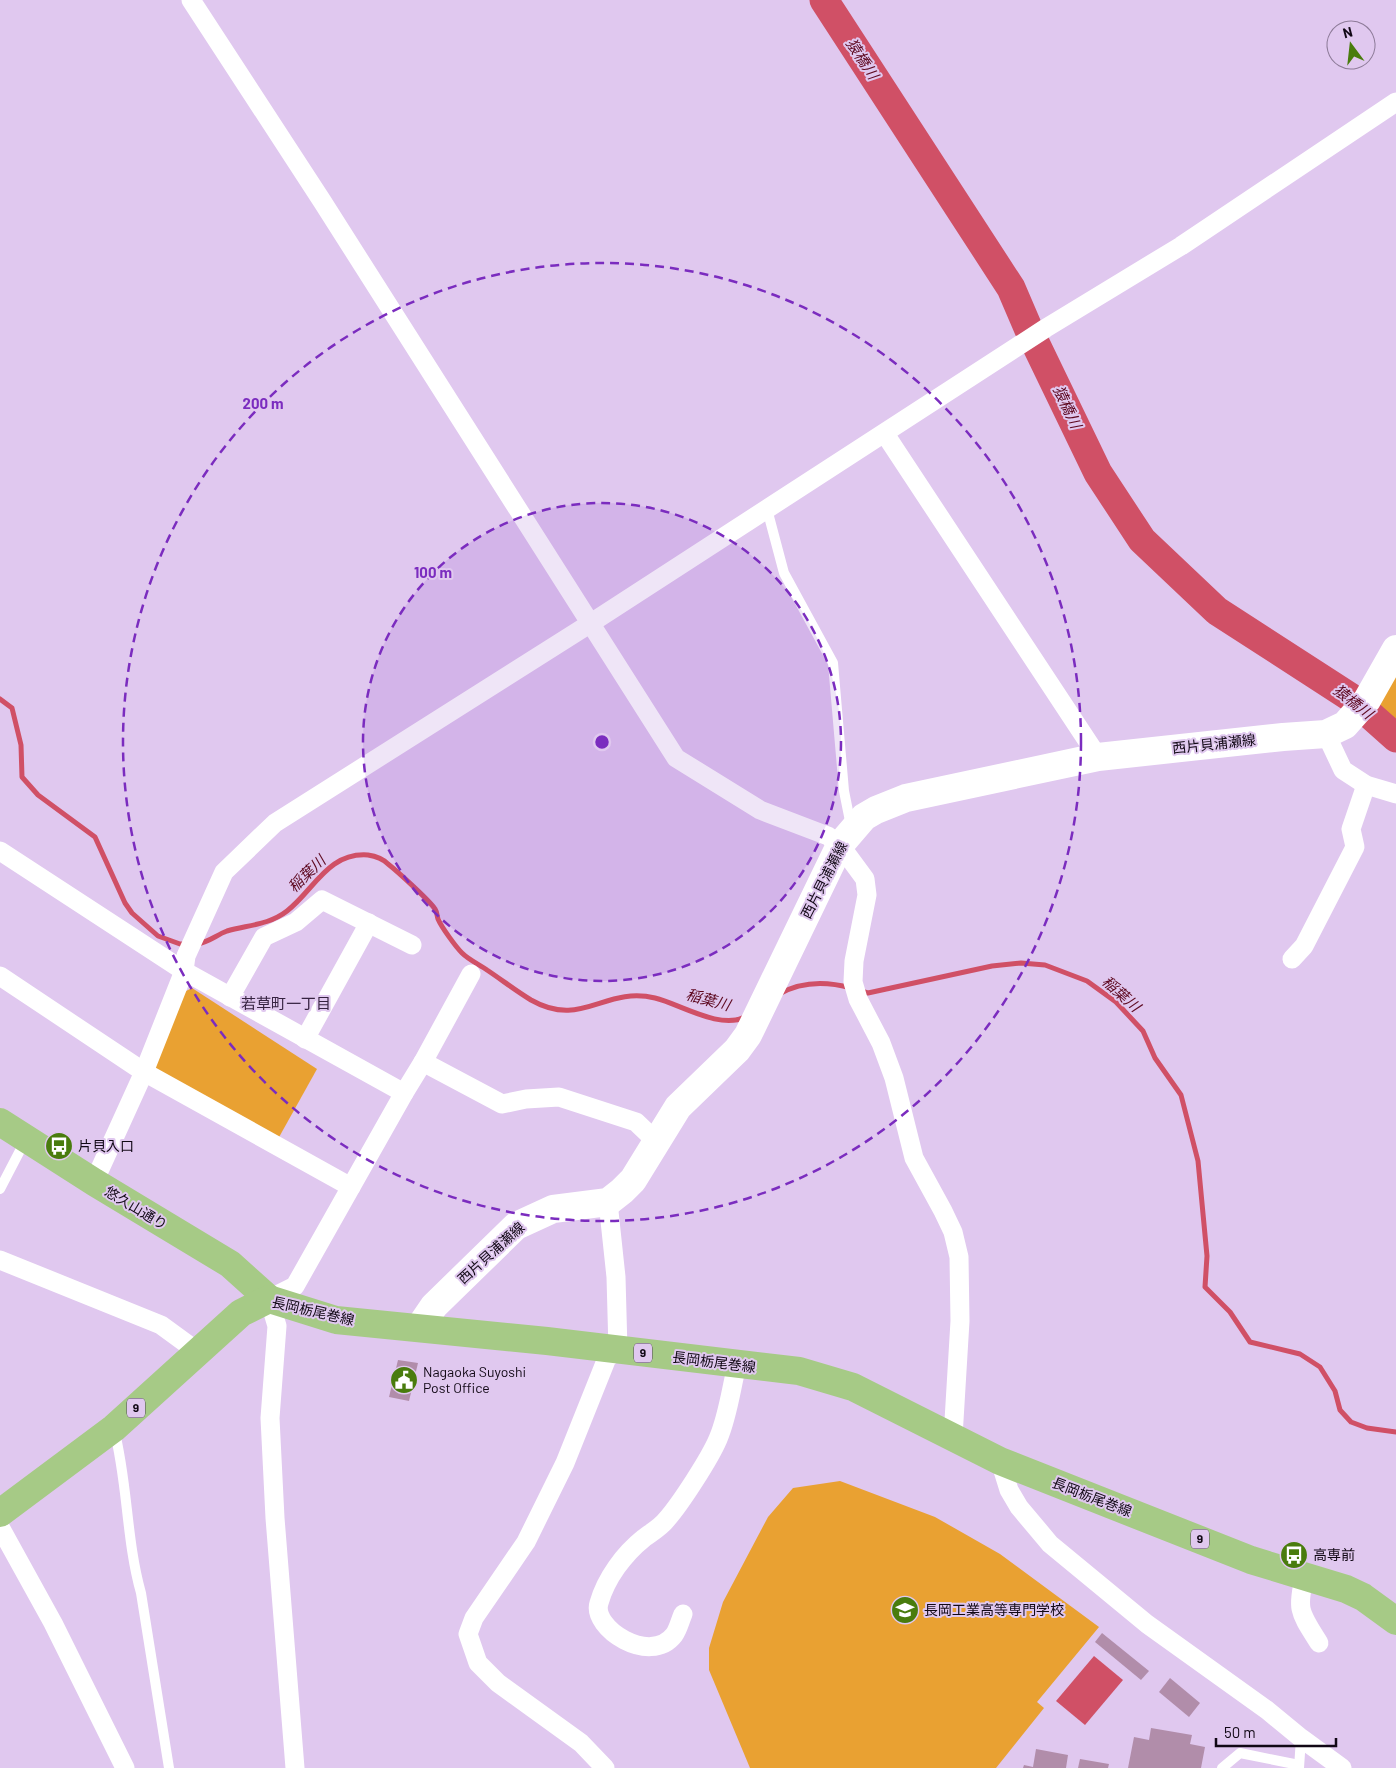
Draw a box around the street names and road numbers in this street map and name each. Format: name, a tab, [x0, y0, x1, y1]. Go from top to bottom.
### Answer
street label: 西片貝浦瀬線	[1171, 731, 1257, 756]
street label: 西片貝浦瀬線	[797, 838, 850, 921]
street label: 悠久山通り	[102, 1182, 171, 1233]
street label: 西片貝浦瀬線	[454, 1218, 528, 1287]
street label: 長岡栃尾巻線	[270, 1293, 356, 1328]
road number: 9	[634, 1344, 652, 1362]
street label: 長岡栃尾巻線	[671, 1348, 757, 1375]
road number: 9	[127, 1399, 145, 1418]
street label: 長岡栃尾巻線	[1050, 1474, 1134, 1520]
road number: 9	[1191, 1530, 1209, 1548]

